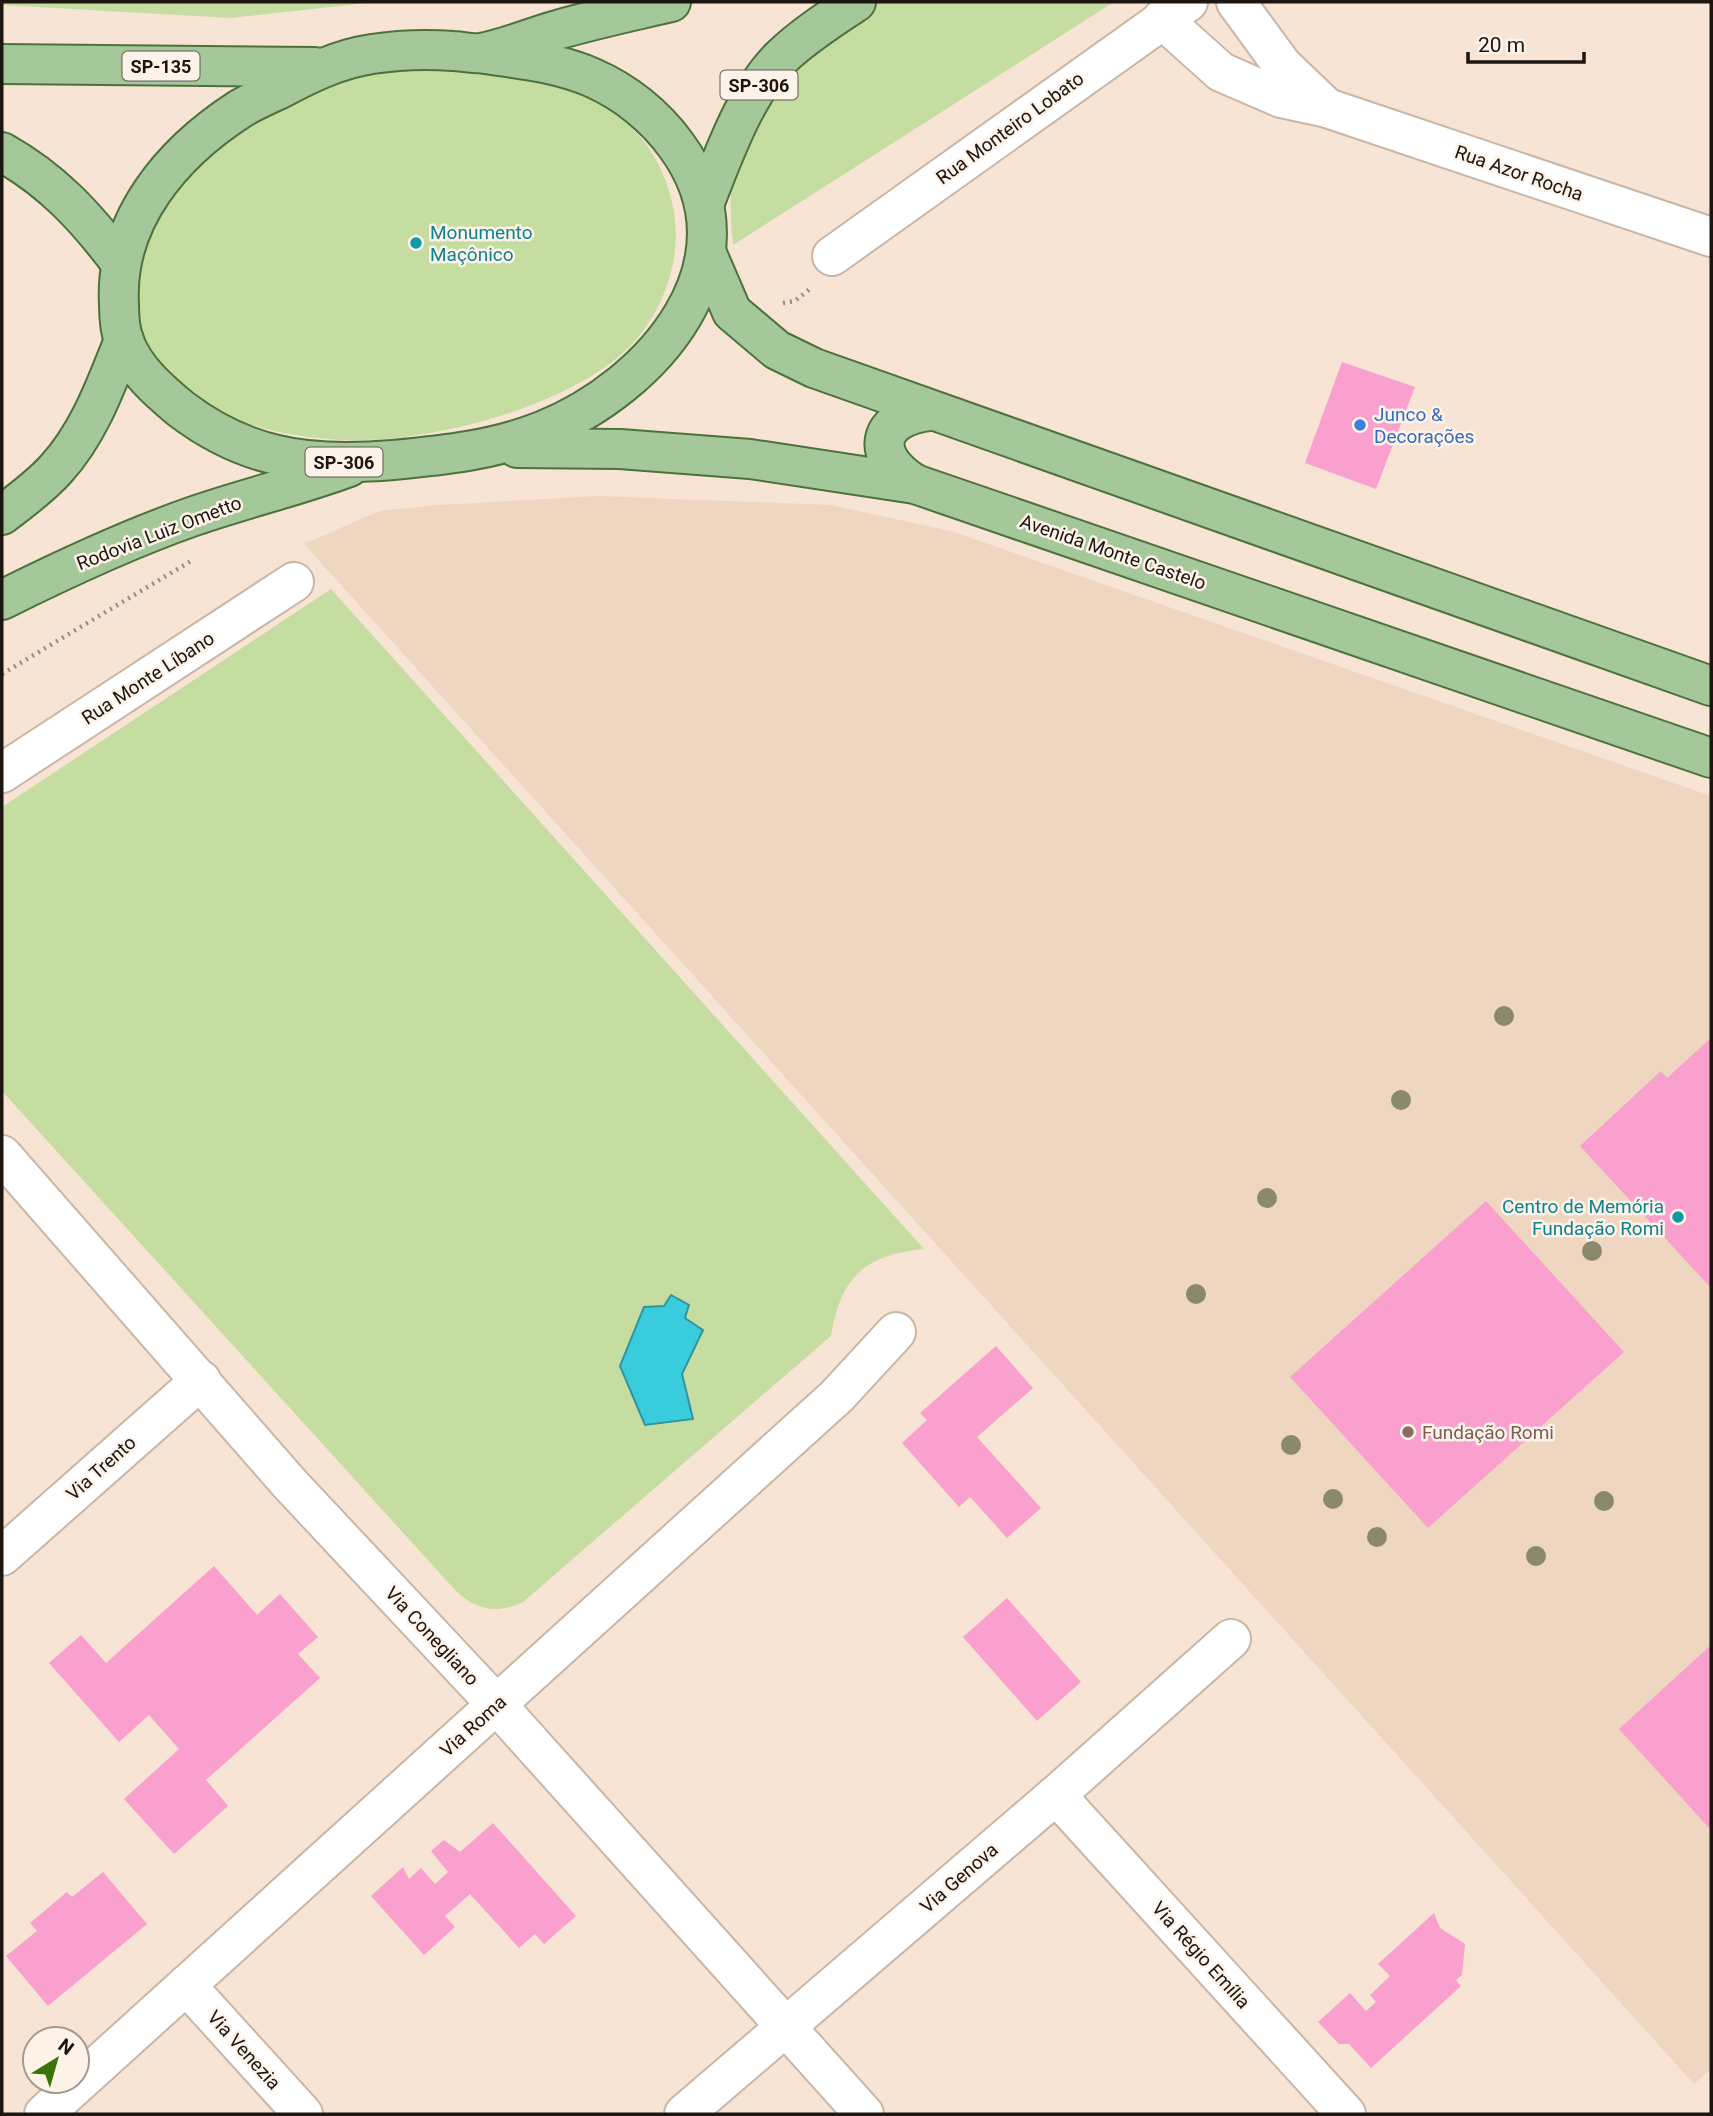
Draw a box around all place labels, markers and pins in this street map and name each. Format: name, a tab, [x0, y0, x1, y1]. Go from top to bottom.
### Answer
place label: Monumento Maçônico	[430, 221, 533, 266]
marker: Monumento Maçônico	[408, 235, 424, 251]
place label: Junco & Decorações	[1374, 403, 1474, 448]
marker: Junco & Decorações	[1352, 417, 1368, 433]
place label: Centro de Memória Fundação Romi	[1502, 1195, 1664, 1240]
marker: Centro de Memória Fundação Romi	[1670, 1209, 1686, 1225]
place label: Fundação Romi	[1422, 1421, 1554, 1444]
marker: Fundação Romi	[1400, 1424, 1416, 1440]

